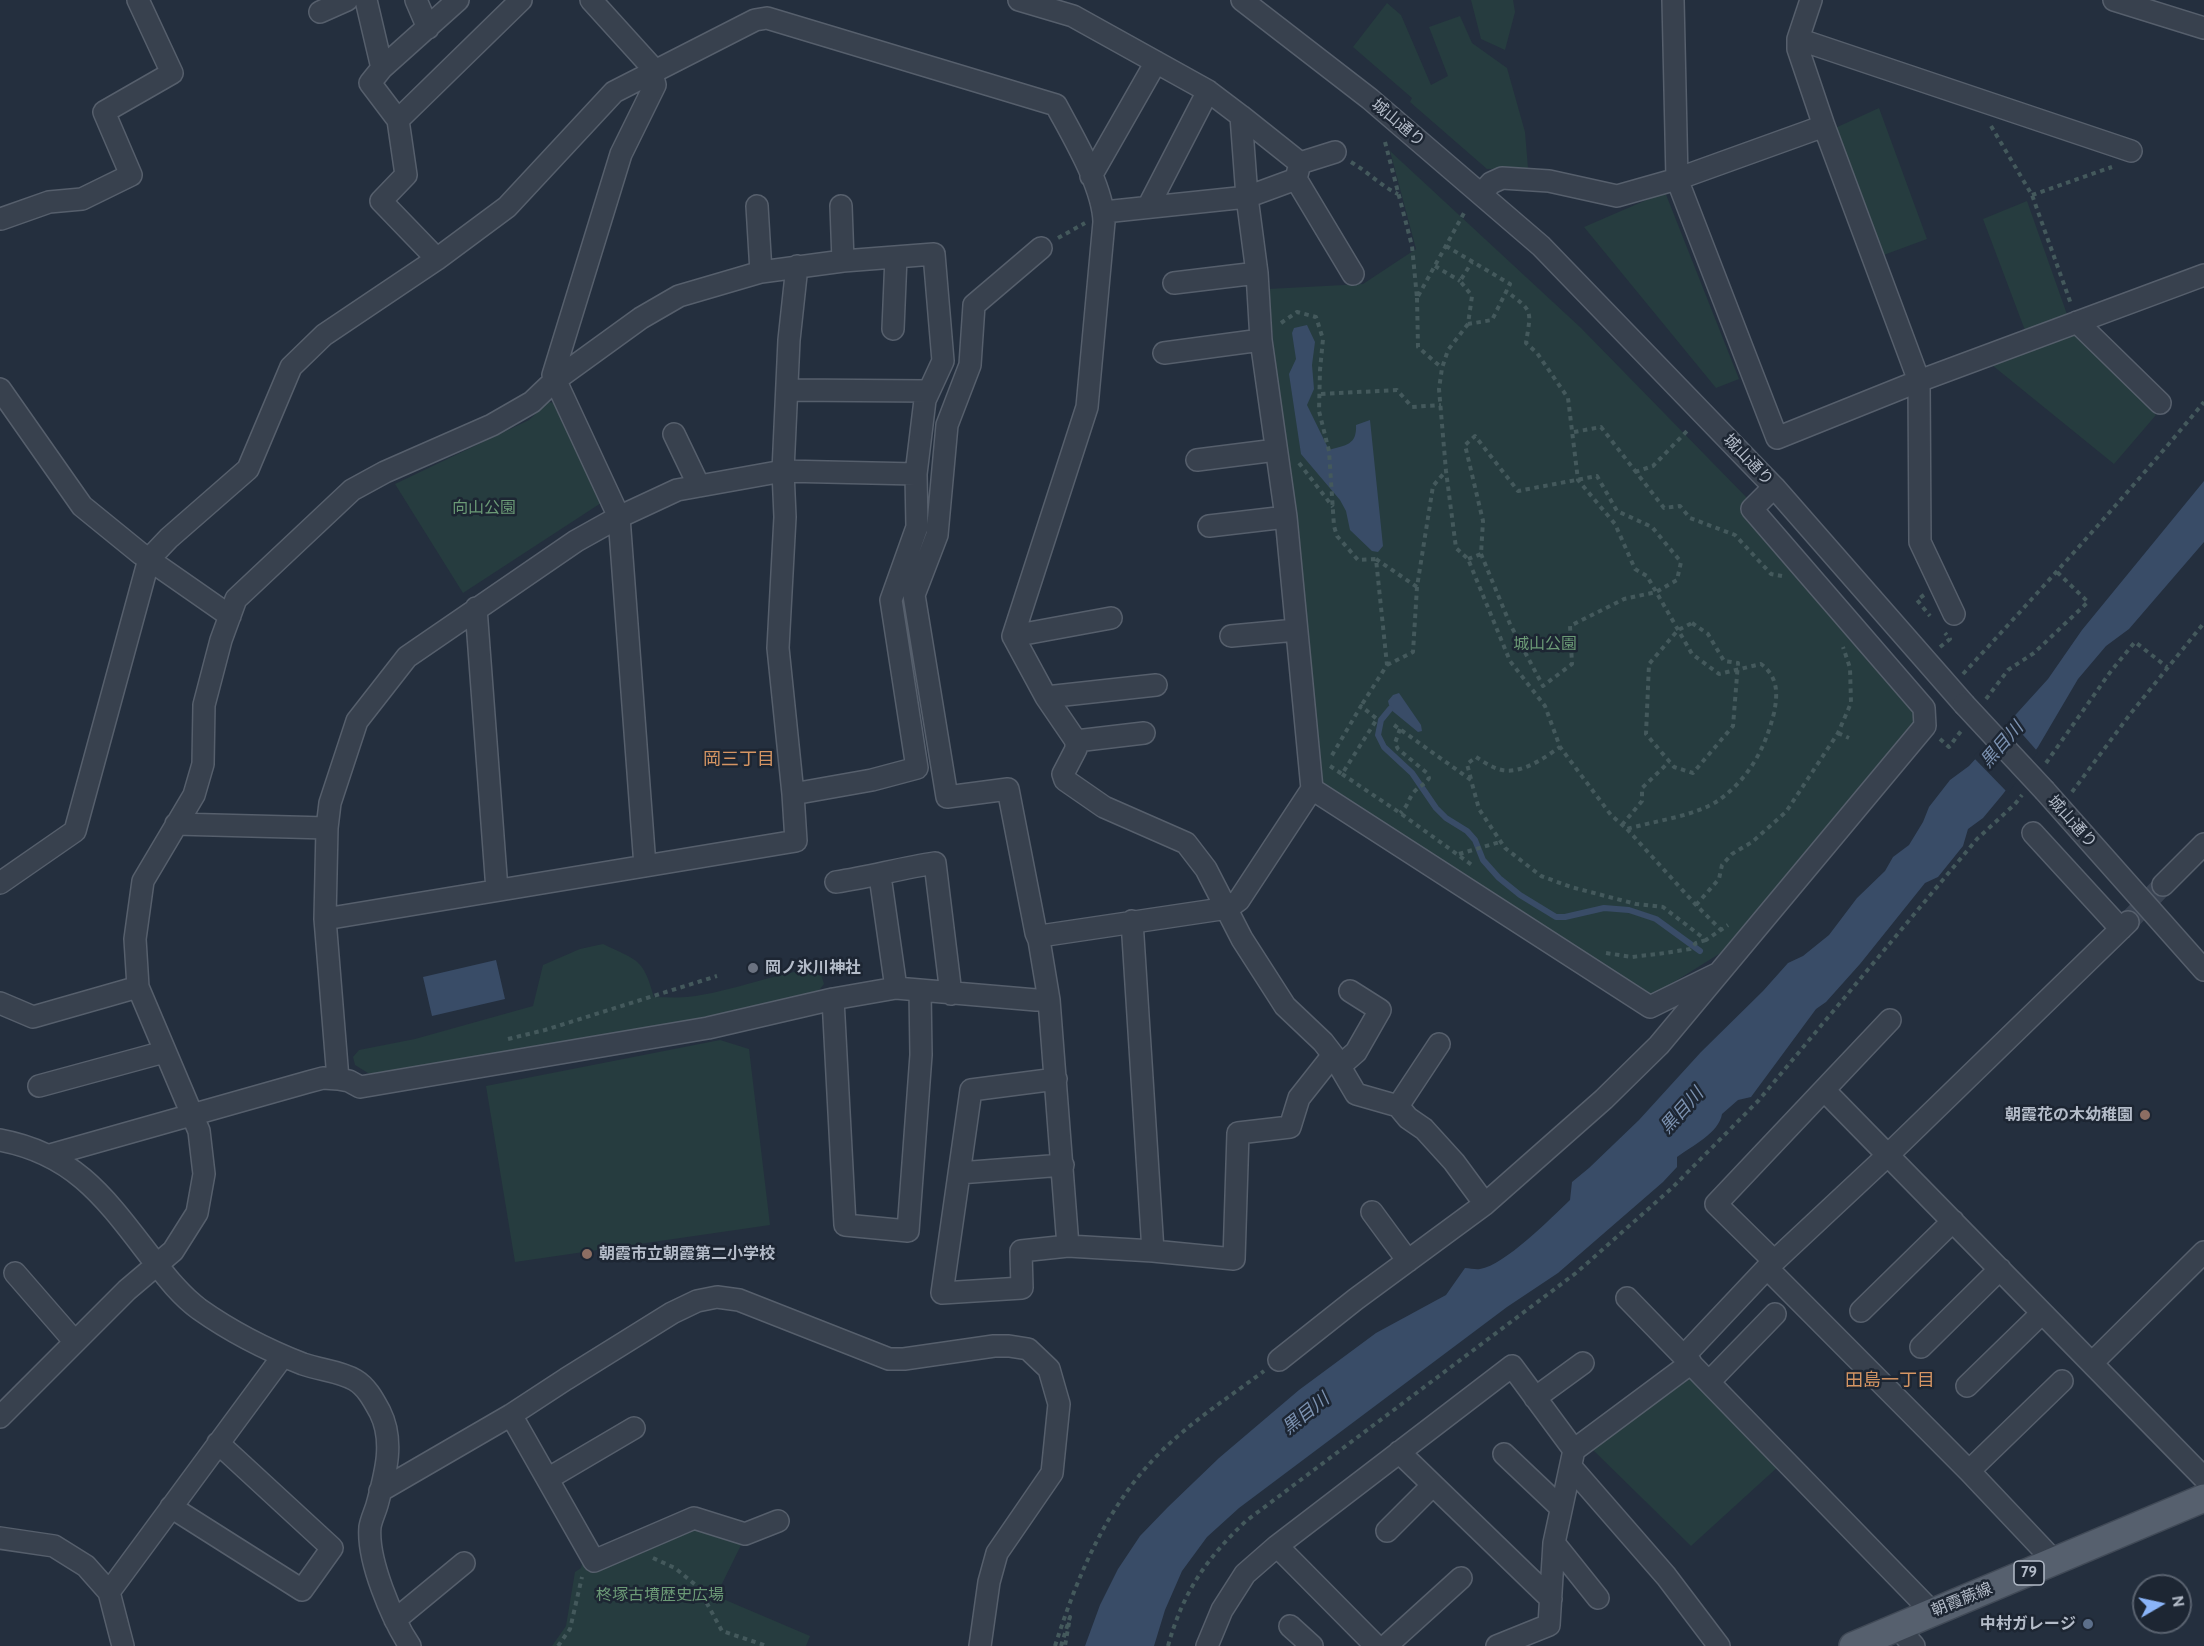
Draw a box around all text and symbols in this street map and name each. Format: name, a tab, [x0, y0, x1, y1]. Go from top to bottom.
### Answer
street label: 城山通り	[1367, 95, 1429, 151]
street label: 城山通り	[1719, 430, 1777, 490]
park label: 向山公園	[452, 498, 516, 518]
park label: 城山公園	[1513, 634, 1577, 654]
water label: 黒目川	[1976, 718, 2028, 772]
district label: 岡三丁目	[703, 749, 775, 771]
street label: 城山通り	[2043, 792, 2101, 852]
place label: 岡ノ氷川神社	[765, 958, 861, 978]
marker: 岡ノ氷川神社	[746, 961, 760, 975]
water label: 黒目川	[1656, 1084, 1708, 1138]
place label: 朝霞花の木幼稚園	[2005, 1105, 2133, 1125]
marker: 朝霞花の木幼稚園	[2138, 1108, 2152, 1122]
place label: 朝霞市立朝霞第二小学校	[599, 1244, 775, 1264]
marker: 朝霞市立朝霞第二小学校	[580, 1247, 594, 1261]
district label: 田島一丁目	[1845, 1370, 1935, 1392]
water label: 黒目川	[1278, 1389, 1334, 1439]
road number: 79	[2014, 1561, 2044, 1585]
north arrow	[2132, 1574, 2192, 1634]
street label: 朝霞蕨線	[1929, 1579, 1995, 1621]
park label: 柊塚古墳歴史広場	[596, 1585, 724, 1605]
text: N	[2168, 1594, 2189, 1608]
place label: 中村ガレージ	[1980, 1614, 2076, 1634]
marker: 中村ガレージ	[2081, 1617, 2095, 1631]

